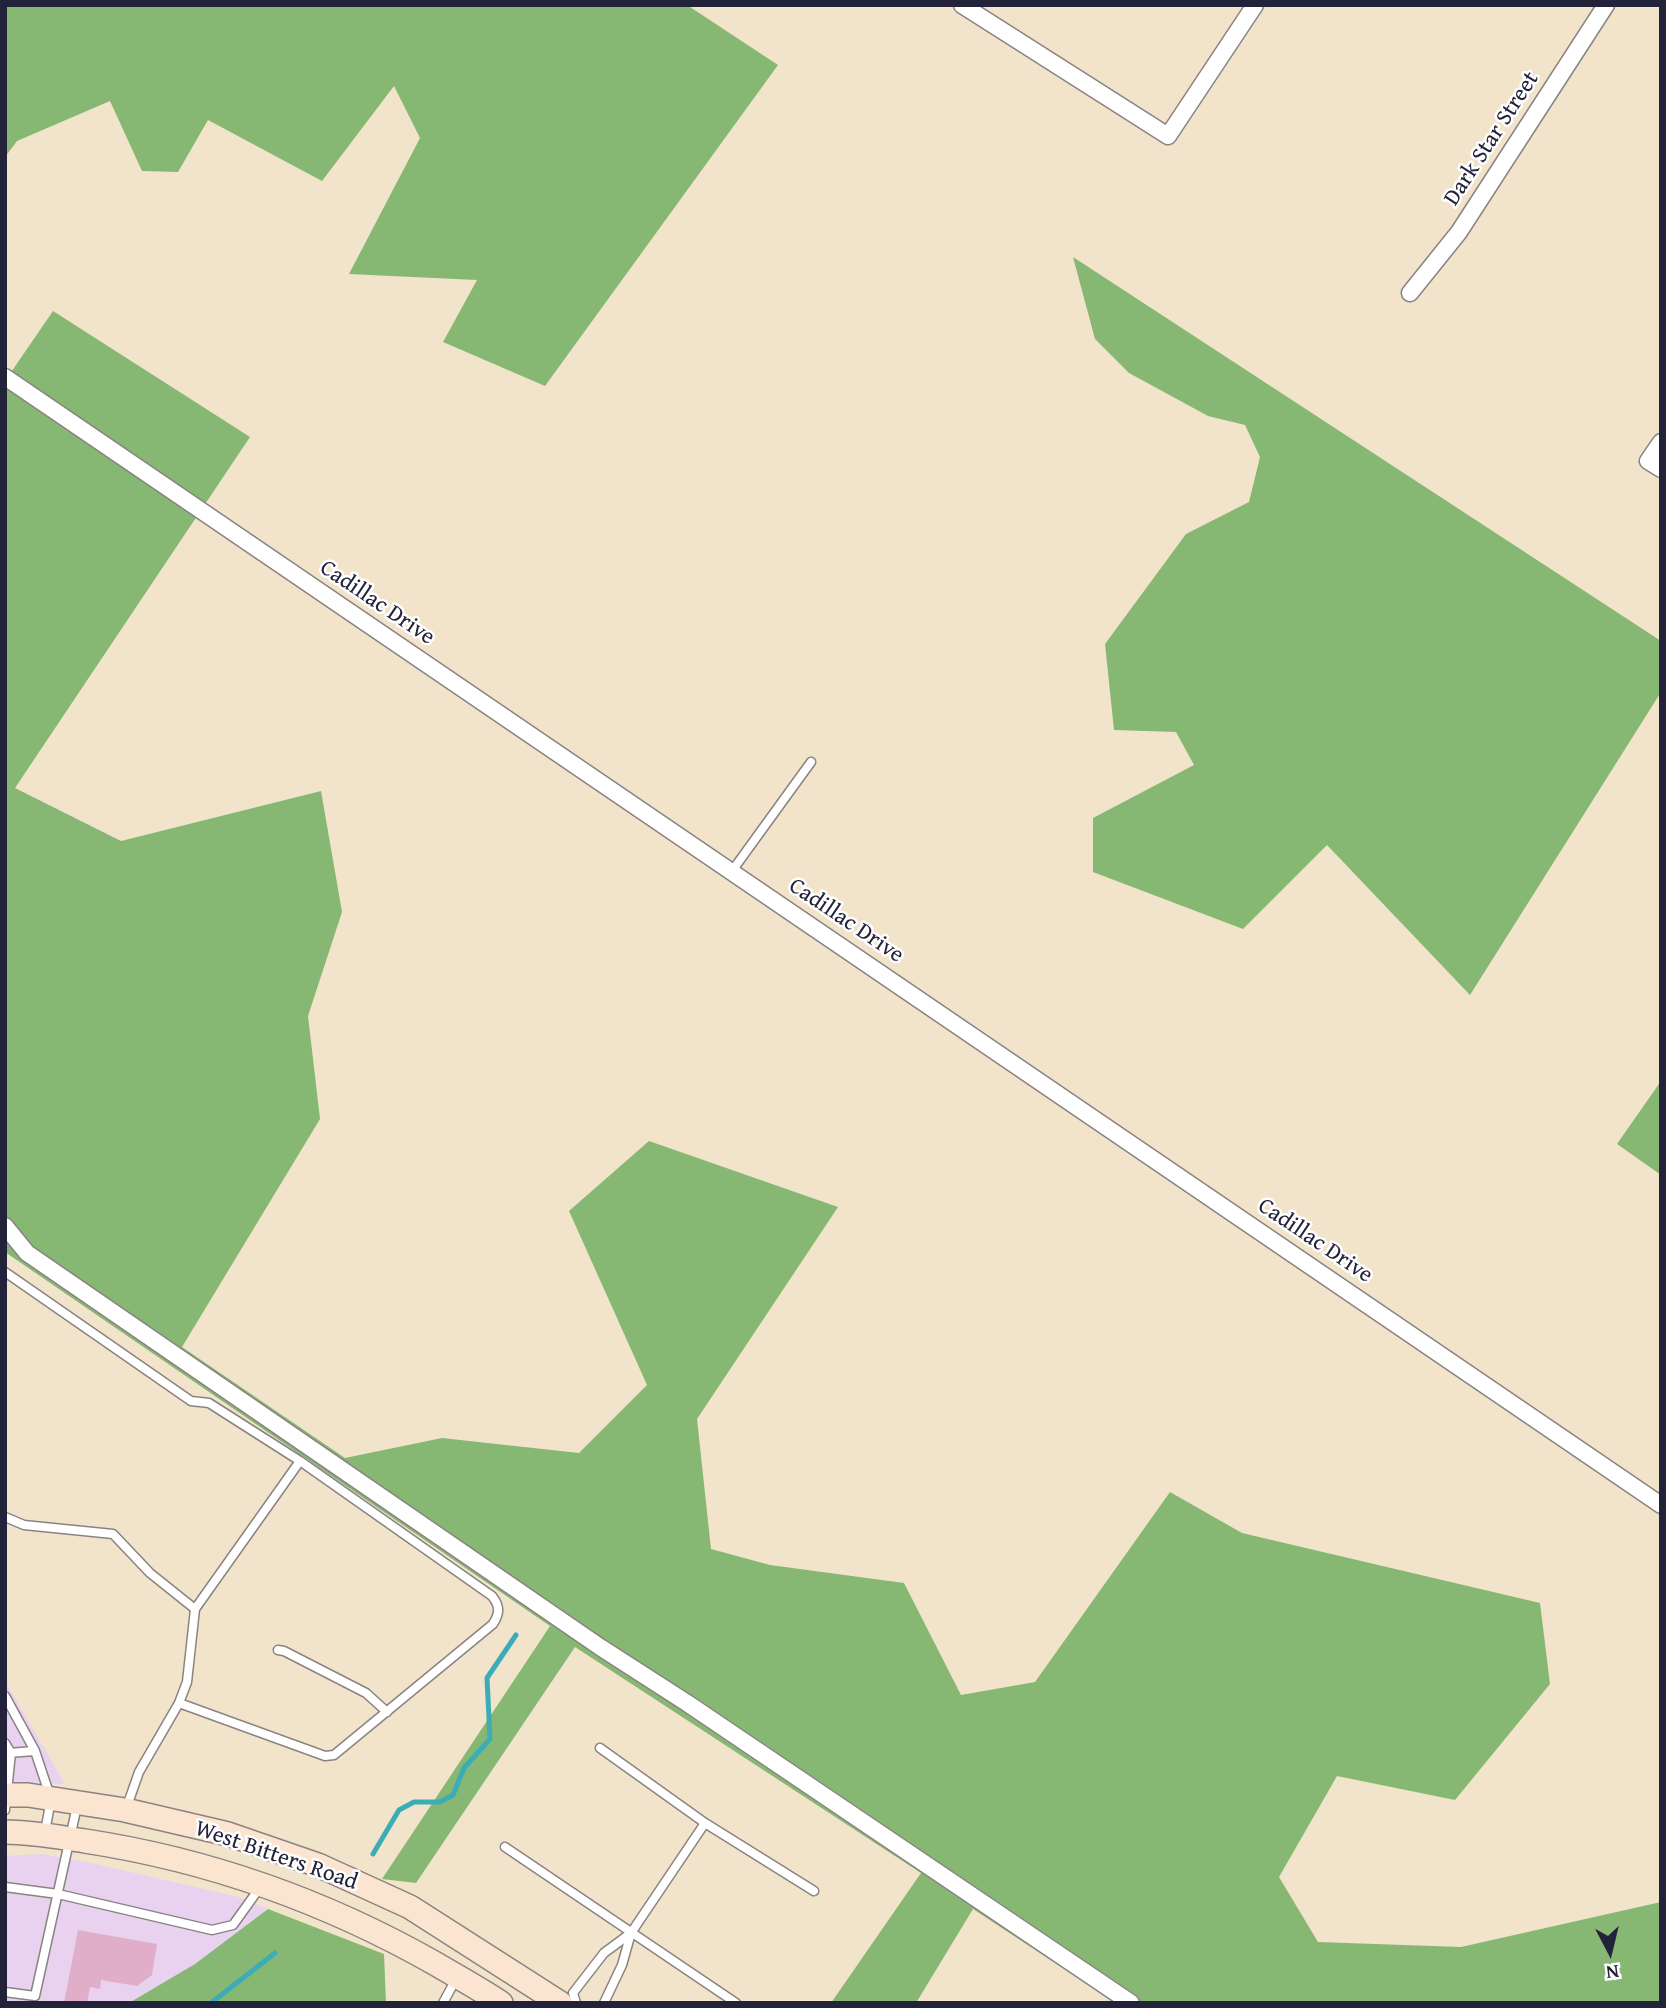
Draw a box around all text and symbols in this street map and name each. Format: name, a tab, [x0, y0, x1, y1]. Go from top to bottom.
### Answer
street label: Dark Star Street	[1438, 67, 1546, 211]
street label: Cadillac Drive	[314, 554, 440, 652]
street label: Cadillac Drive	[783, 872, 909, 970]
street label: Cadillac Drive	[1252, 1192, 1378, 1290]
street label: West Bitters Road	[191, 1815, 361, 1897]
north arrow	[1575, 1917, 1645, 1987]
text: N	[1605, 1958, 1621, 1988]

